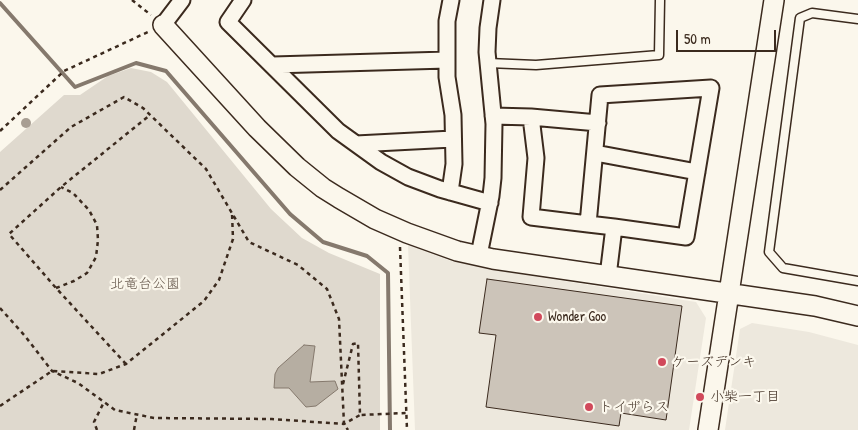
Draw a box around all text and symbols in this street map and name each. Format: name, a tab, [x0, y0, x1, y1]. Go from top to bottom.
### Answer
scale bar	[678, 20, 778, 52]
text: 50 m	[684, 28, 711, 49]
park label: 北竜台公園	[110, 276, 180, 292]
place label: Wonder Goo	[548, 309, 606, 325]
marker: Wonder Goo	[532, 311, 544, 323]
place label: ケーズデンキ	[672, 354, 756, 370]
marker: ケーズデンキ	[656, 356, 668, 368]
place label: 小柴一丁目	[710, 389, 780, 405]
marker: 小柴一丁目	[694, 391, 706, 403]
place label: トイザらス	[599, 399, 669, 415]
marker: トイザらス	[583, 401, 595, 413]

